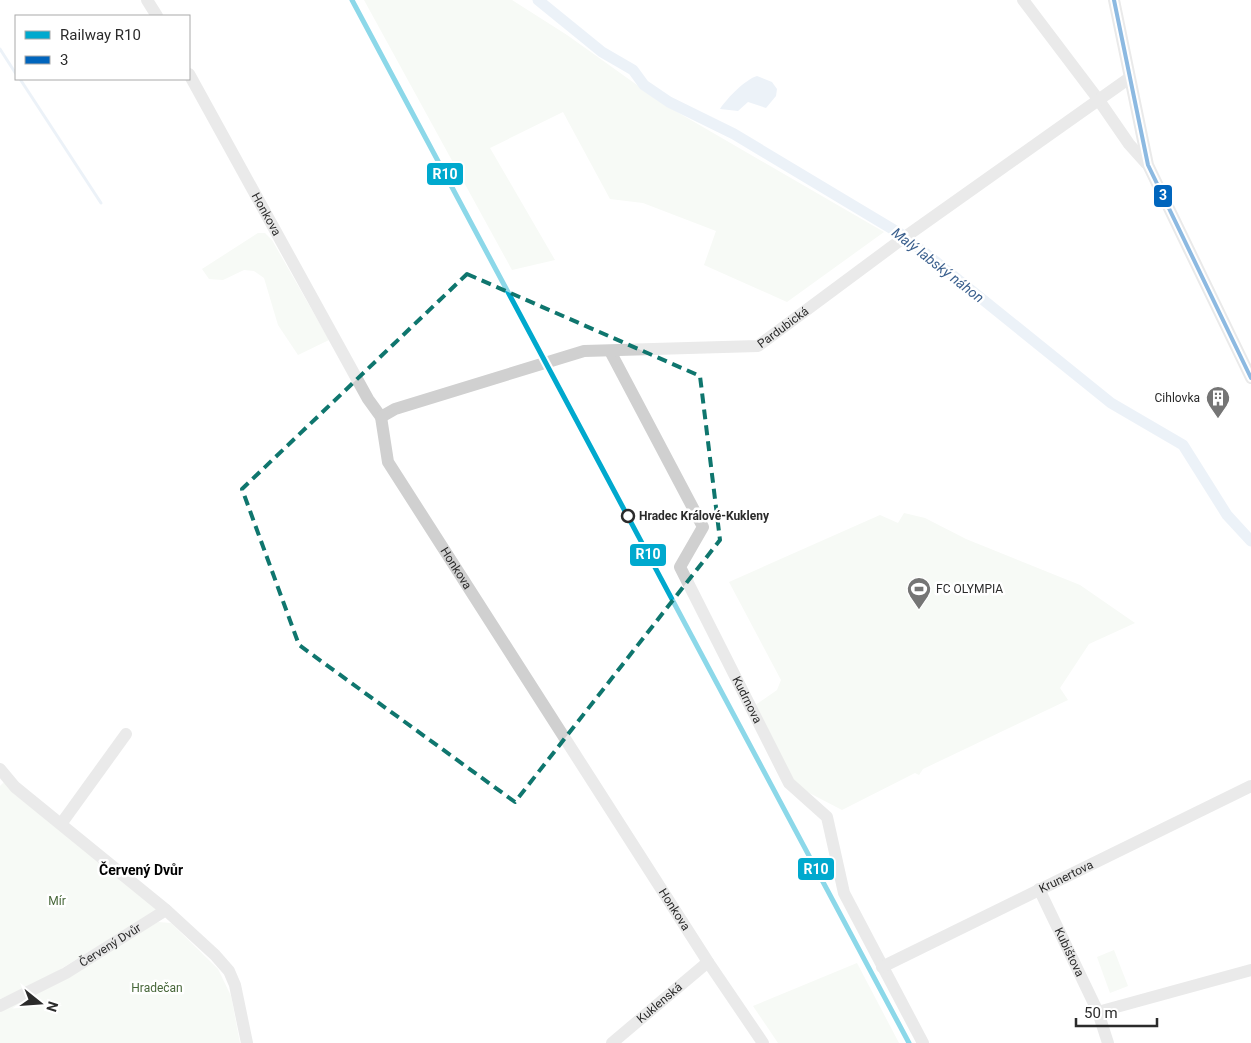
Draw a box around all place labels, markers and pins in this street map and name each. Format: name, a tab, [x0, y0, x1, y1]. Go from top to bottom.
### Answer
building icon: Cihlovka	[1205, 385, 1231, 419]
place label: Cihlovka	[1155, 391, 1200, 405]
marker: Hradec Králové-Kukleny	[621, 509, 635, 523]
place label: Hradec Králové-Kukleny	[639, 509, 770, 523]
sports icon: FC OLYMPIA	[906, 576, 932, 610]
place label: FC OLYMPIA	[936, 582, 1003, 596]

